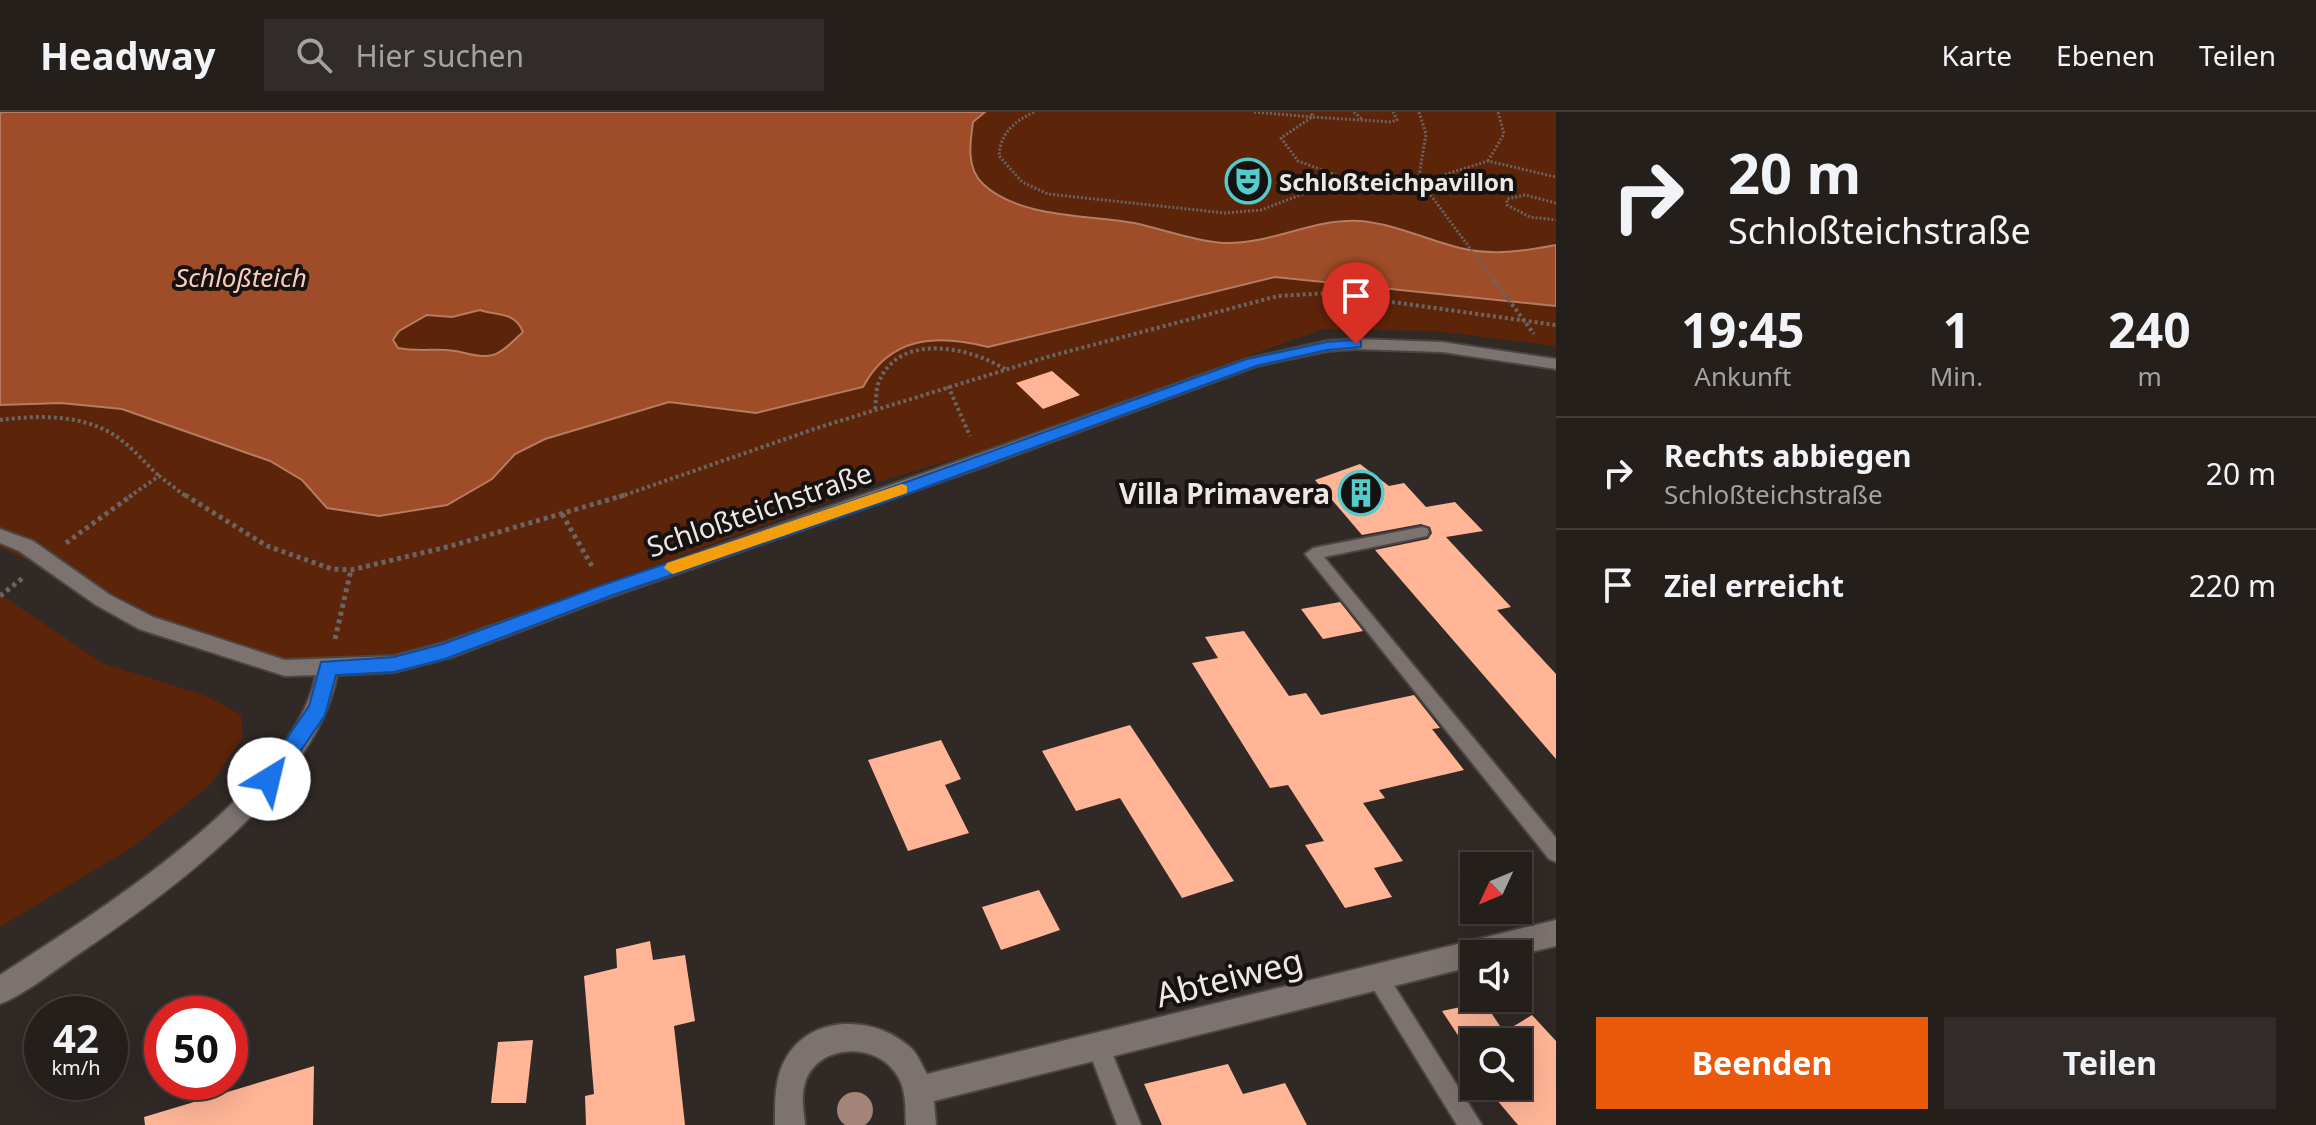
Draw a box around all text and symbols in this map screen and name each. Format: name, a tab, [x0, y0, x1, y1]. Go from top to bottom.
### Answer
search box	[264, 19, 824, 91]
text: Headway	[40, 29, 216, 81]
icon: search	[292, 33, 336, 77]
text: Hier suchen	[356, 35, 524, 76]
text: Karte	[1942, 36, 2012, 74]
text: Ebenen	[2056, 36, 2155, 74]
text: Teilen	[2199, 36, 2276, 74]
text: 20 m	[1728, 134, 1861, 210]
icon: right	[1596, 144, 1700, 248]
theatre icon: Schloßteichpavillon	[1224, 157, 1272, 205]
place label: Schloßteichpavillon	[1279, 165, 1515, 198]
text: Schloßteichstraße	[1728, 206, 2031, 255]
water label: Schloßteich	[175, 259, 307, 295]
pin	[1322, 262, 1390, 344]
icon: arrive	[1334, 274, 1378, 318]
text: 19:45	[1681, 297, 1805, 362]
text: 1	[1943, 297, 1970, 362]
text: 240	[2108, 297, 2191, 362]
text: Ankunft	[1694, 358, 1791, 394]
text: Min.	[1930, 358, 1983, 394]
text: m	[2137, 358, 2162, 394]
text: Rechts abbiegen	[1664, 435, 1912, 476]
icon: right	[1596, 451, 1640, 495]
street label: Schloßteichstraße	[641, 453, 877, 565]
text: 20 m	[2206, 453, 2276, 494]
building icon: Villa Primavera	[1337, 469, 1385, 517]
place label: Villa Primavera	[1119, 474, 1330, 512]
text: Schloßteichstraße	[1664, 476, 1883, 512]
icon: arrive	[1596, 563, 1640, 607]
text: Ziel erreicht	[1664, 565, 1844, 606]
text: 220 m	[2189, 565, 2276, 606]
position arrow	[227, 737, 311, 821]
north arrow	[1460, 852, 1532, 924]
map controls	[1460, 852, 1532, 1100]
street label: Abteiweg	[1151, 937, 1307, 1017]
button: sound	[1460, 940, 1532, 1012]
speed limit sign: 50	[144, 996, 248, 1100]
text: 42	[53, 1010, 99, 1065]
button: Beenden	[1596, 1017, 1928, 1109]
button: Teilen	[1944, 1017, 2276, 1109]
button: search	[1460, 1028, 1532, 1100]
text: km/h	[51, 1054, 101, 1081]

